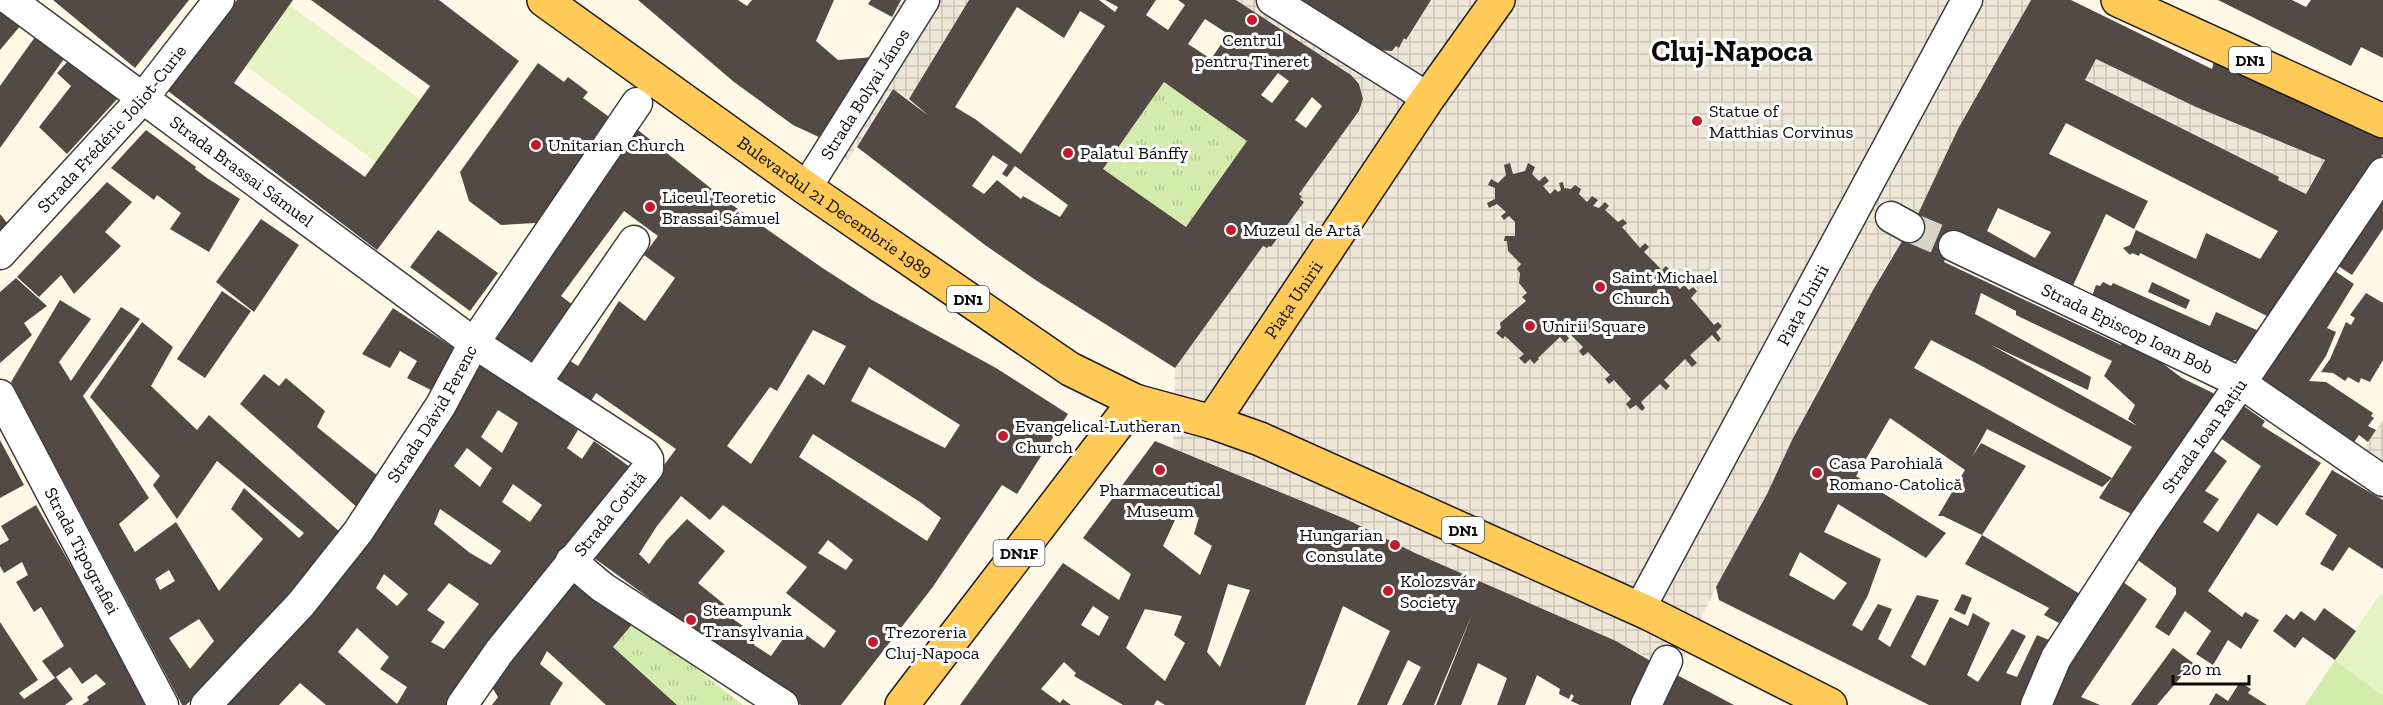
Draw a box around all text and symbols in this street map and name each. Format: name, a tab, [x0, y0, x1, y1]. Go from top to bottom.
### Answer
marker: Centrul pentru Tineret	[1245, 13, 1259, 27]
street label: Strada Bolyai János	[816, 24, 914, 164]
place label: Centrul pentru Tineret	[1195, 29, 1310, 72]
district label: Cluj-Napoca	[1651, 33, 1813, 69]
street label: Strada Frédéric Joliot-Curie	[32, 40, 191, 217]
road number: DN1	[2229, 47, 2271, 73]
place label: Statue of Matthias Corvinus	[1709, 100, 1854, 143]
street label: Strada Brassai Sámuel	[165, 111, 318, 232]
marker: Statue of Matthias Corvinus	[1690, 114, 1704, 128]
street label: Bulevardul 21 Decembrie 1989	[733, 131, 937, 282]
place label: Unitarian Church	[548, 134, 685, 156]
marker: Unitarian Church	[529, 138, 543, 152]
place label: Palatul Bánffy	[1080, 142, 1189, 164]
marker: Palatul Bánffy	[1061, 146, 1075, 160]
place label: Liceul Teoretic Brassai Sámuel	[662, 186, 780, 229]
marker: Liceul Teoretic Brassai Sámuel	[643, 200, 657, 214]
place label: Muzeul de Artă	[1243, 219, 1361, 241]
marker: Muzeul de Artă	[1224, 223, 1238, 237]
street label: Piața Unirii	[1260, 257, 1327, 343]
street label: Piața Unirii	[1772, 261, 1834, 350]
place label: Saint Michael Church	[1612, 266, 1718, 309]
street label: Strada Episcop Ioan Bob	[2038, 278, 2217, 379]
marker: Saint Michael Church	[1593, 280, 1607, 294]
road number: DN1	[947, 286, 989, 312]
place label: Unirii Square	[1542, 315, 1646, 337]
marker: Unirii Square	[1523, 319, 1537, 333]
street label: Strada Dávid Ferenc	[382, 341, 482, 487]
street label: Strada Ioan Rațiu	[2157, 374, 2252, 498]
place label: Evangelical-Lutheran Church	[1015, 415, 1181, 458]
marker: Evangelical-Lutheran Church	[996, 429, 1010, 443]
place label: Casa Parohială Romano-Catolică	[1829, 452, 1963, 495]
marker: Pharmaceutical Museum	[1153, 463, 1167, 477]
marker: Casa Parohială Romano-Catolică	[1810, 466, 1824, 480]
street label: Strada Cotită	[569, 467, 651, 561]
place label: Pharmaceutical Museum	[1099, 479, 1221, 522]
street label: Strada Tipografiei	[40, 484, 124, 618]
road number: DN1	[1442, 517, 1484, 543]
place label: Hungarian Consulate	[1299, 524, 1384, 567]
marker: Hungarian Consulate	[1388, 538, 1402, 552]
road number: DN1F	[994, 540, 1044, 566]
place label: Kolozsvár Society	[1400, 570, 1476, 613]
marker: Kolozsvár Society	[1381, 584, 1395, 598]
place label: Steampunk Transylvania	[703, 599, 804, 642]
marker: Steampunk Transylvania	[684, 613, 698, 627]
place label: Trezoreria Cluj-Napoca	[885, 621, 980, 664]
marker: Trezoreria Cluj-Napoca	[866, 635, 880, 649]
scale bar	[2173, 648, 2250, 686]
text: 20 m	[2182, 658, 2222, 680]

